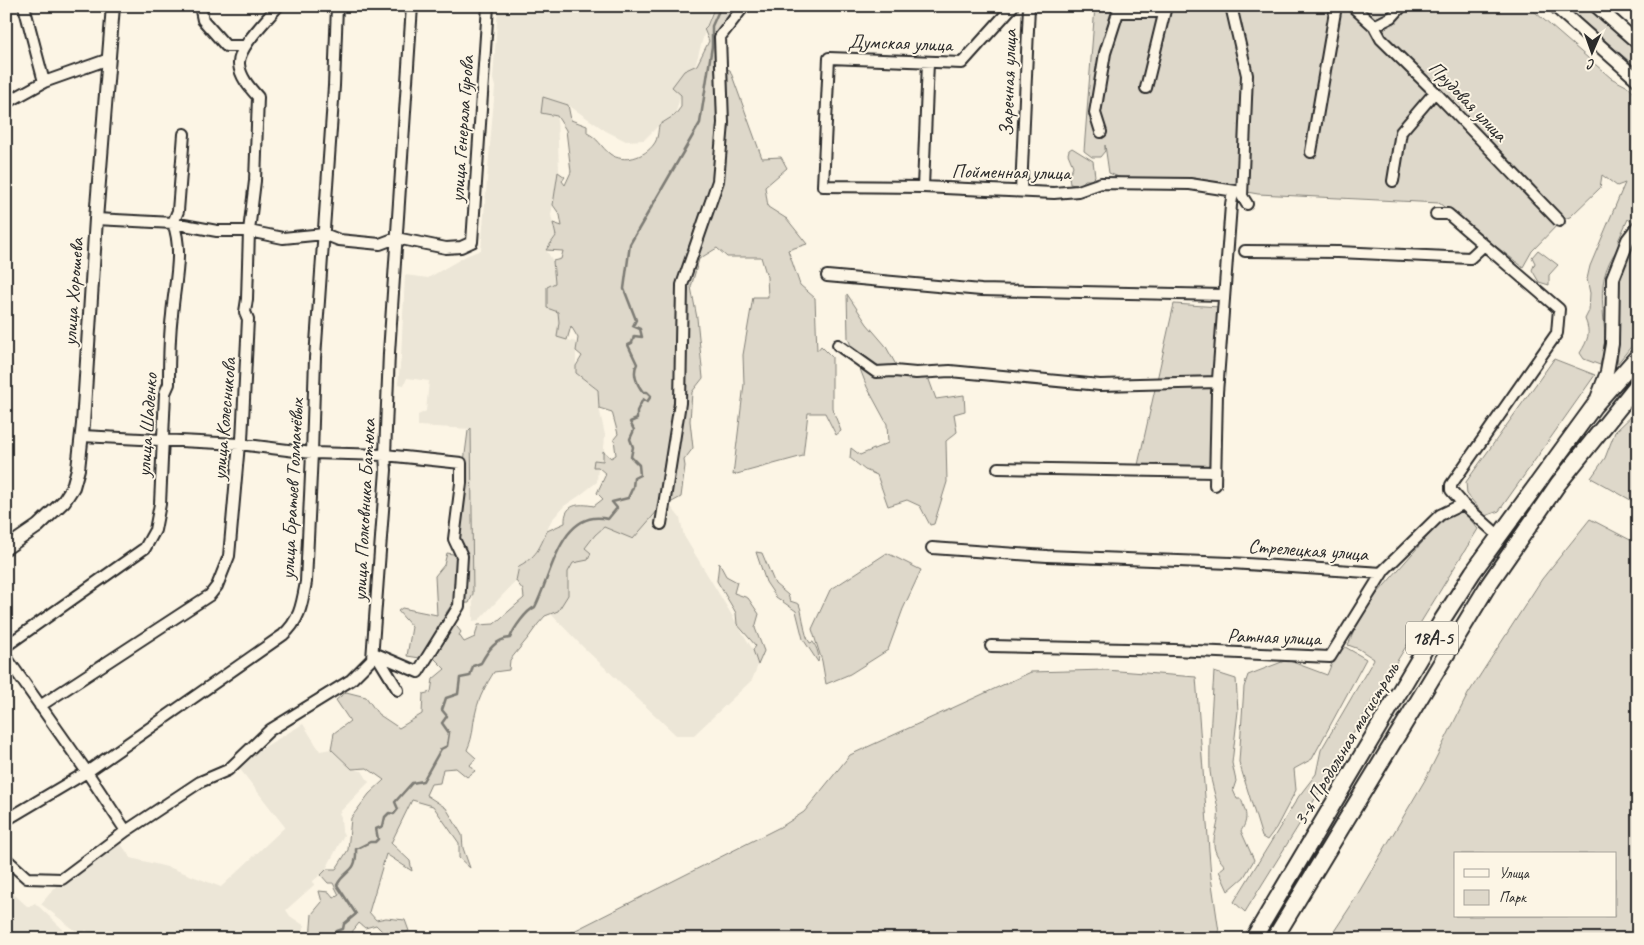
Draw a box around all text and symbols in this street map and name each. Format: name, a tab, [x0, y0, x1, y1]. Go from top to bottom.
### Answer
street label: Заречная улица	[994, 28, 1022, 137]
north arrow	[1566, 28, 1616, 78]
street label: Думская улица	[848, 29, 954, 57]
street label: улица Генерала Гурова	[444, 54, 480, 204]
street label: Прудовая улица	[1423, 55, 1514, 148]
text: С	[1586, 56, 1595, 73]
street label: Пойменная улица	[951, 158, 1072, 186]
street label: улица Хорошева	[57, 236, 89, 348]
street label: улица Колесникова	[206, 355, 242, 482]
street label: улица Шаденко	[131, 371, 163, 479]
street label: улица Братьев Толмачёвых	[275, 396, 309, 581]
street label: улица Полковника Батюка	[347, 417, 381, 603]
street label: Стрелецкая улица	[1247, 533, 1370, 567]
road number: 18А-5	[1406, 622, 1458, 654]
street label: Ратная улица	[1227, 623, 1323, 651]
street label: 3-я Продольная магистраль	[1287, 656, 1405, 830]
legend	[1454, 852, 1616, 918]
text: Улица	[1499, 864, 1530, 883]
text: Парк	[1499, 888, 1527, 907]

